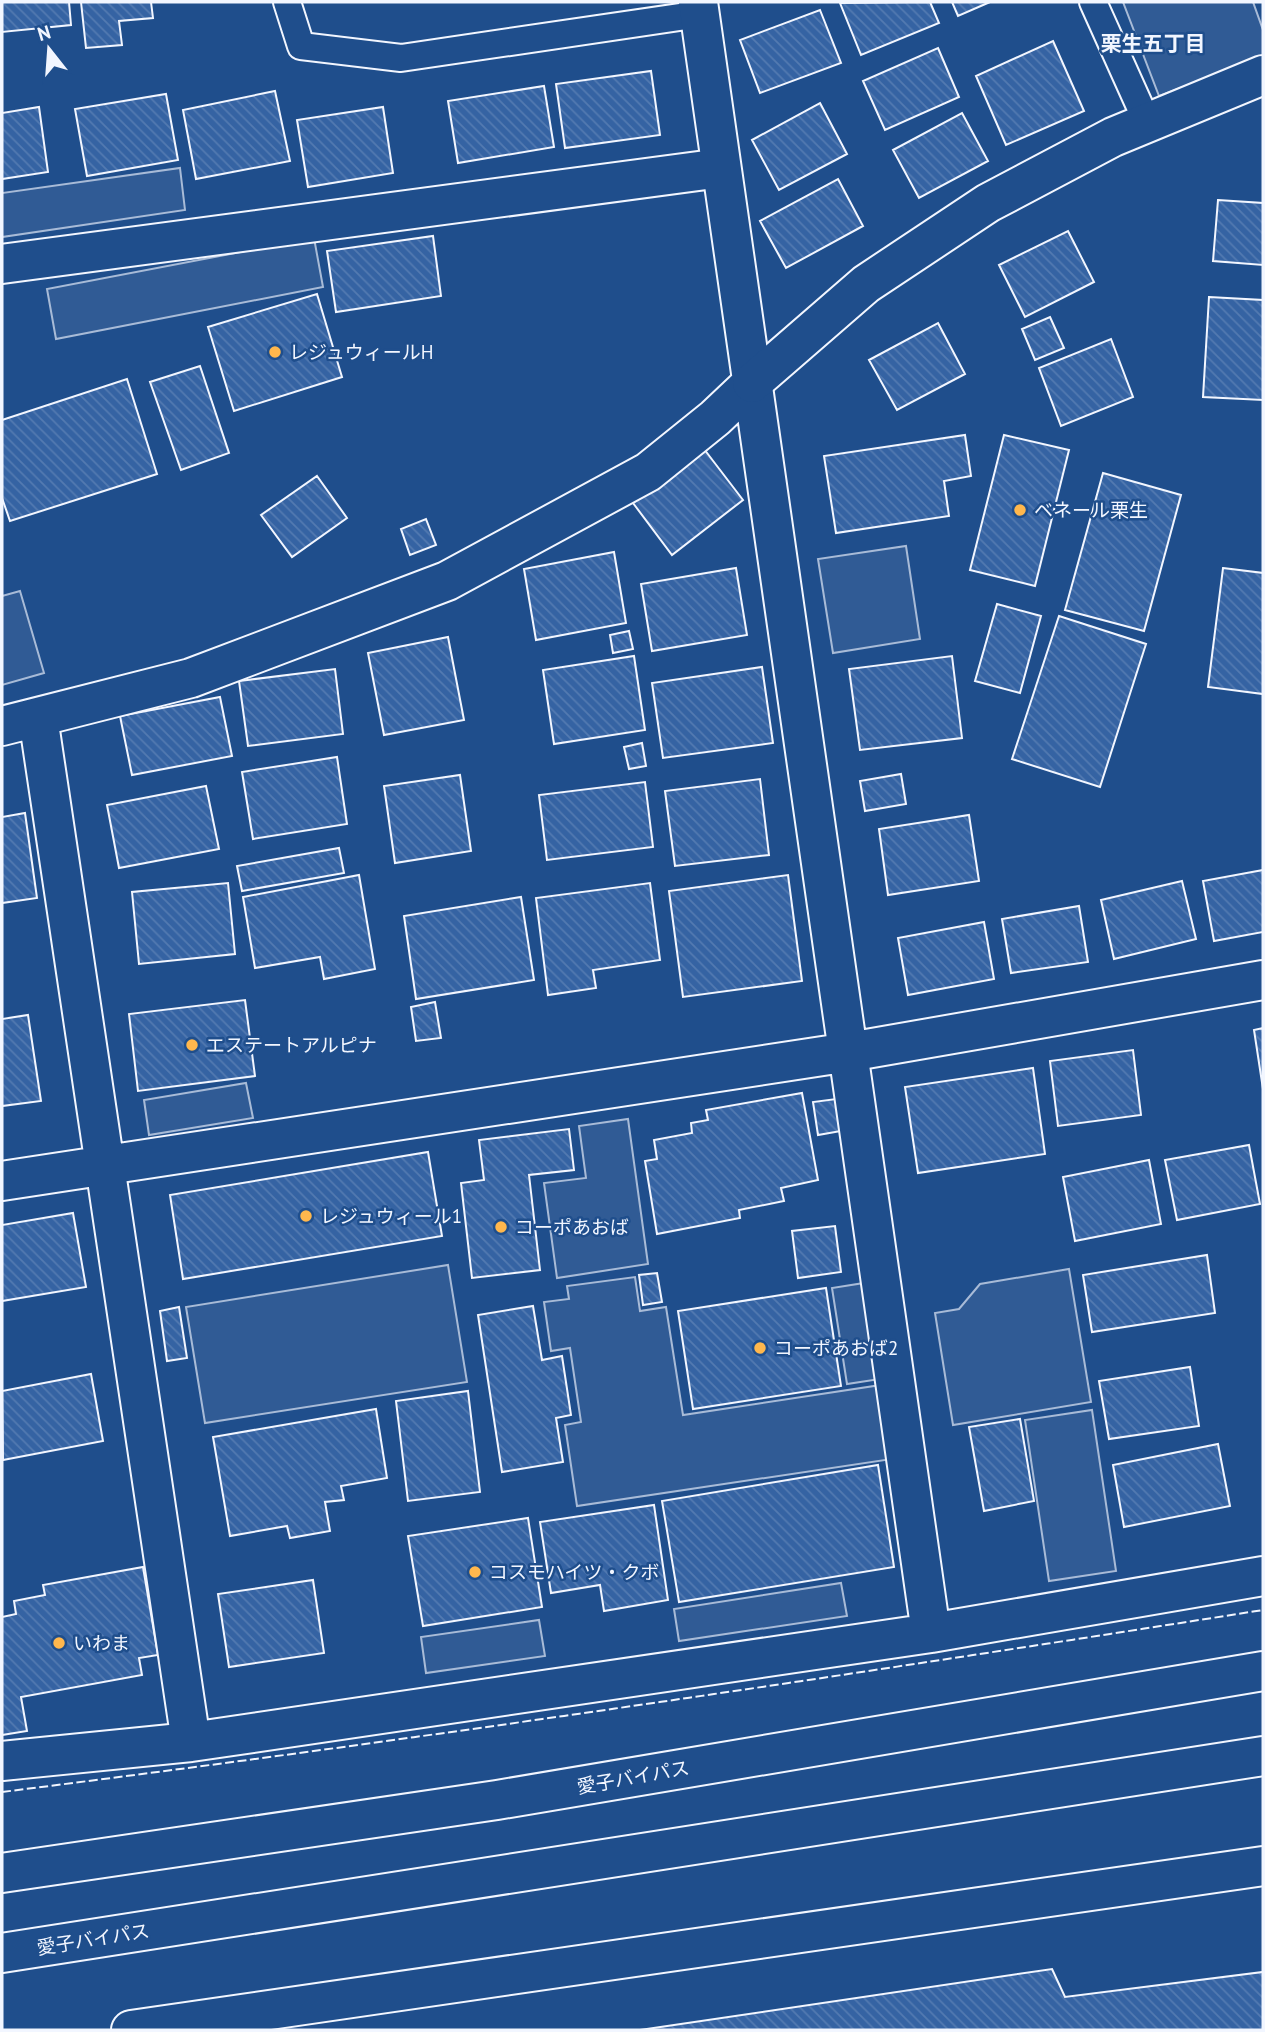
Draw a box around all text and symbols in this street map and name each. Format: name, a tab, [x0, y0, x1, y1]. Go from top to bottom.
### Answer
north arrow	[14, 14, 84, 84]
text: N	[35, 19, 54, 46]
district label: 栗生五丁目	[1101, 30, 1206, 57]
place label: レジュウィールH	[289, 340, 433, 364]
marker: レジュウィールH	[267, 344, 283, 360]
place label: ベネール栗生	[1034, 498, 1148, 522]
marker: ベネール栗生	[1012, 502, 1028, 518]
place label: エステートアルピナ	[206, 1033, 377, 1057]
marker: エステートアルピナ	[184, 1037, 200, 1053]
place label: レジュウィール1	[320, 1204, 462, 1228]
marker: レジュウィール1	[298, 1208, 314, 1224]
place label: コーポあおば	[515, 1215, 629, 1239]
marker: コーポあおば	[493, 1219, 509, 1235]
place label: コーポあおば2	[774, 1336, 898, 1360]
marker: コーポあおば2	[752, 1340, 768, 1356]
place label: コスモハイツ・クボ	[489, 1560, 660, 1584]
marker: コスモハイツ・クボ	[467, 1564, 483, 1580]
place label: いわま	[73, 1631, 130, 1655]
marker: いわま	[51, 1635, 67, 1651]
street label: 愛子バイパス	[575, 1755, 691, 1799]
street label: 愛子バイパス	[35, 1918, 151, 1960]

